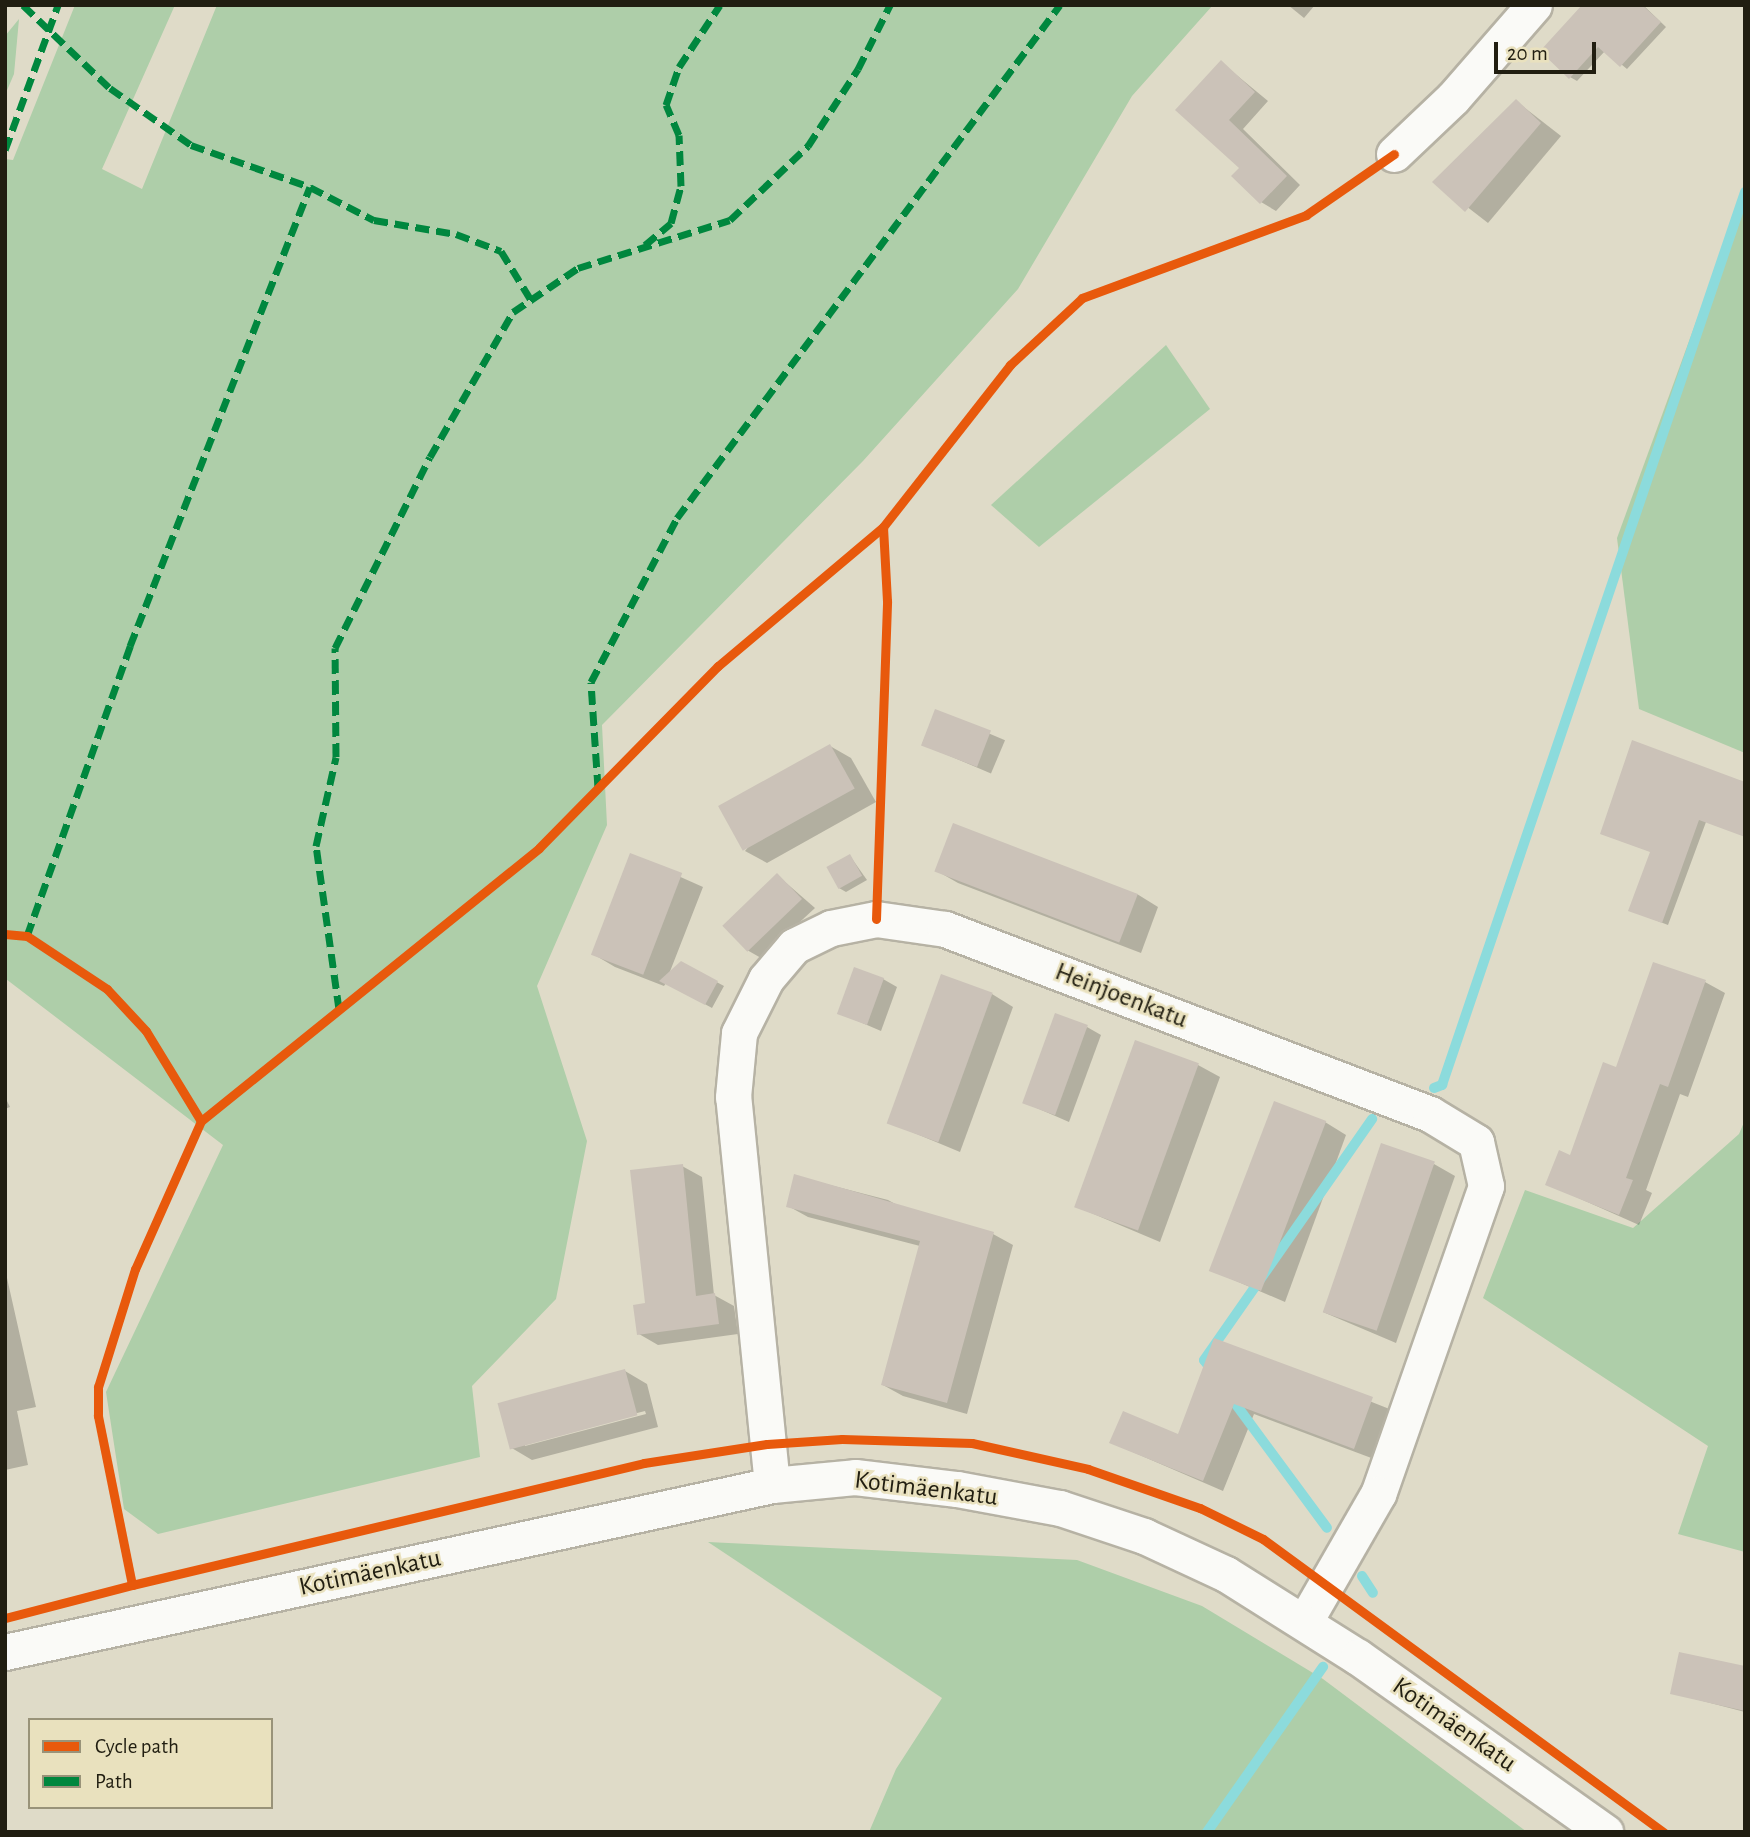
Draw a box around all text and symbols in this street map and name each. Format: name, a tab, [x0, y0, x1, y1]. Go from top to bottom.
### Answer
scale bar	[1498, 28, 1600, 72]
text: 20 m	[1507, 43, 1548, 64]
street label: Heinjoenkatu	[1051, 957, 1191, 1035]
street label: Kotimäenkatu	[853, 1465, 999, 1513]
street label: Kotimäenkatu	[296, 1543, 444, 1603]
street label: Kotimäenkatu	[1386, 1671, 1522, 1779]
legend	[28, 1718, 273, 1809]
text: Cycle path	[95, 1736, 179, 1757]
text: Path	[95, 1771, 133, 1792]

